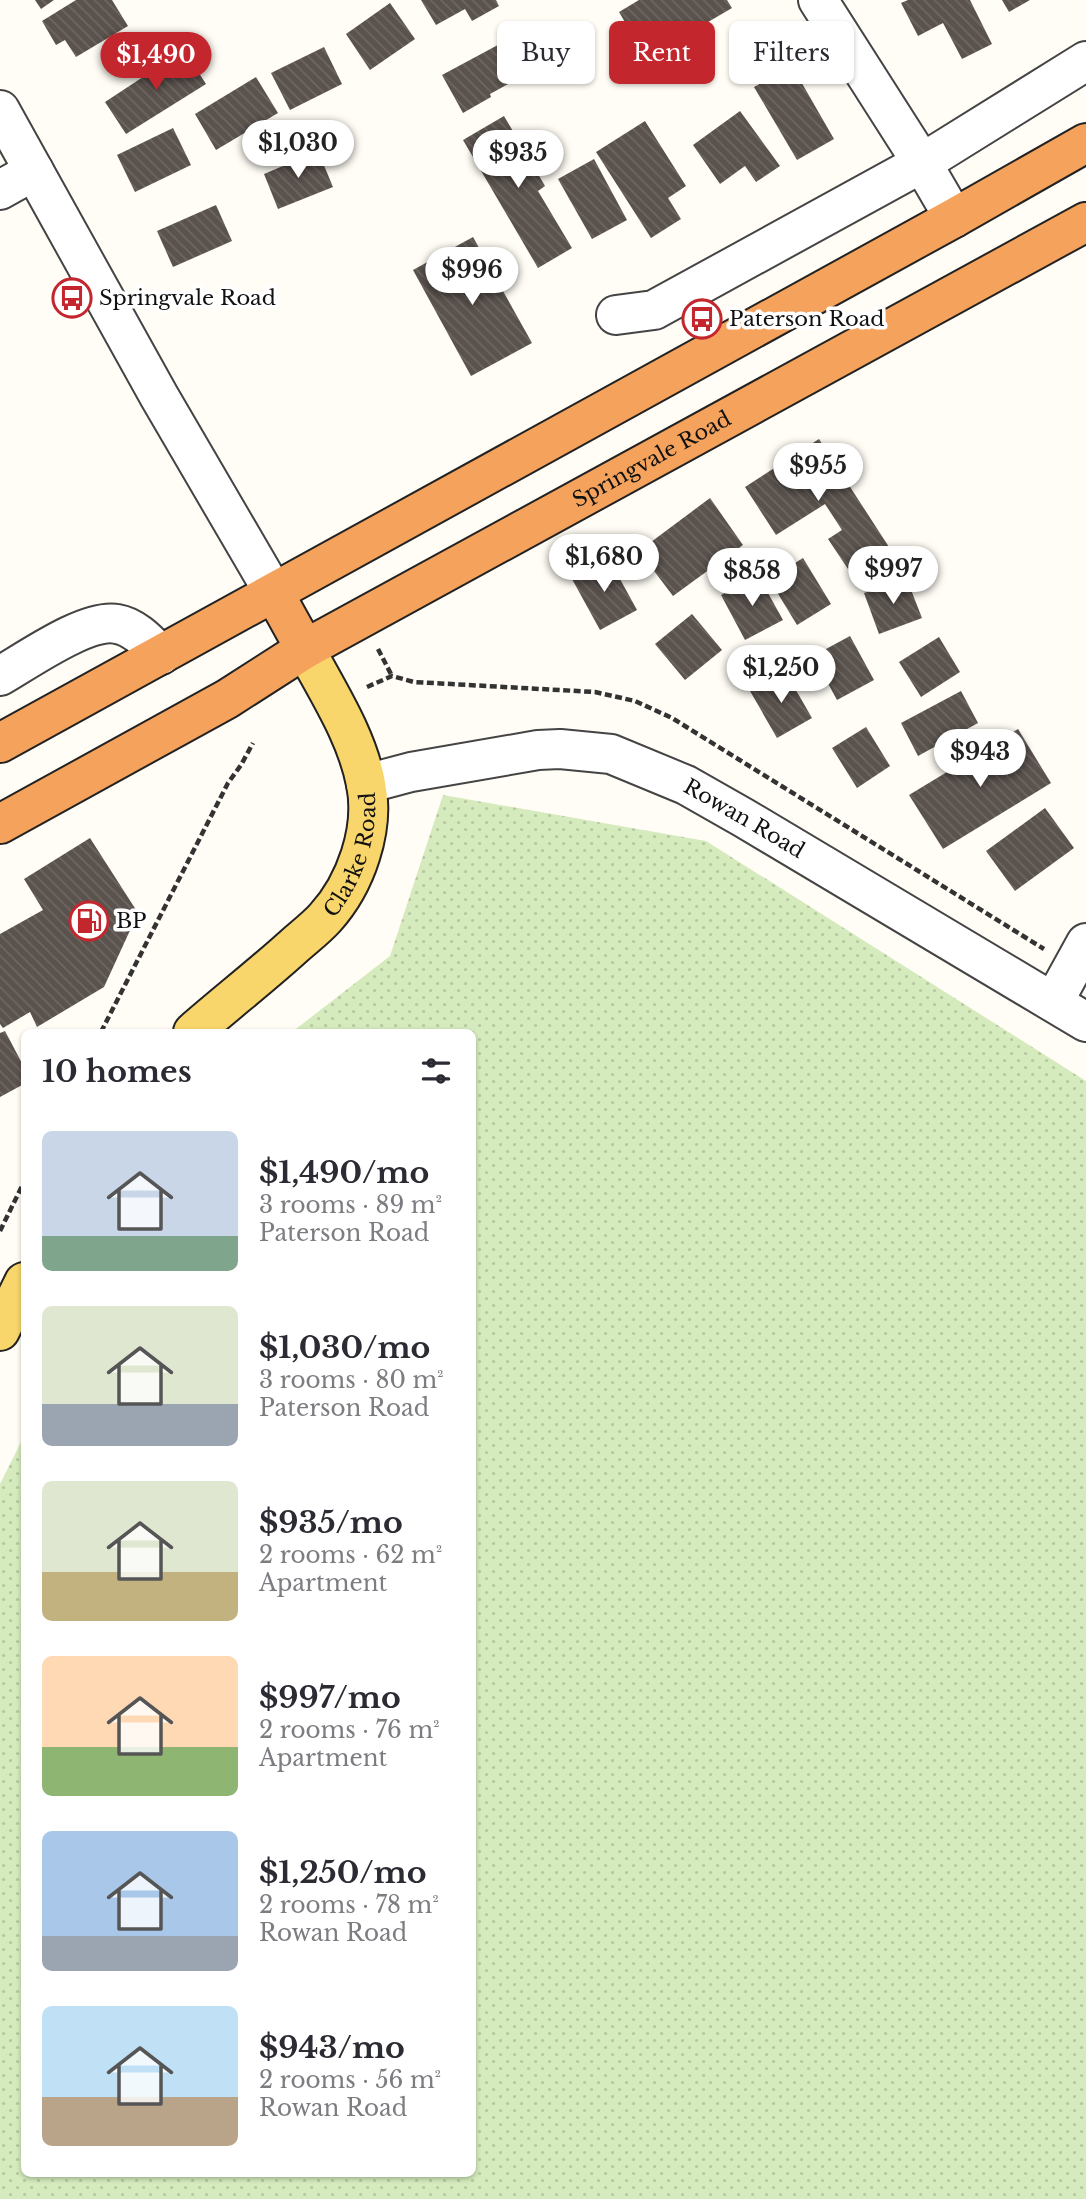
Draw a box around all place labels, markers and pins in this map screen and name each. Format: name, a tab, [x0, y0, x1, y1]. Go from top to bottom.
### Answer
pin: $1,490	[99, 32, 213, 92]
pin: $1,030	[241, 120, 355, 180]
pin: $935	[477, 130, 559, 190]
pin: $996	[431, 247, 513, 307]
bus stop icon: Springvale Road	[51, 277, 93, 319]
place label: Springvale Road	[99, 285, 276, 311]
bus stop icon: Paterson Road	[681, 298, 723, 340]
place label: Paterson Road	[729, 306, 884, 332]
pin: $955	[777, 444, 859, 503]
pin: $1,680	[547, 534, 661, 594]
pin: $997	[852, 546, 934, 606]
pin: $858	[711, 548, 793, 608]
pin: $1,250	[724, 646, 838, 705]
pin: $943	[939, 730, 1021, 789]
fuel station icon: BP	[68, 900, 110, 942]
place label: BP	[116, 908, 146, 934]

